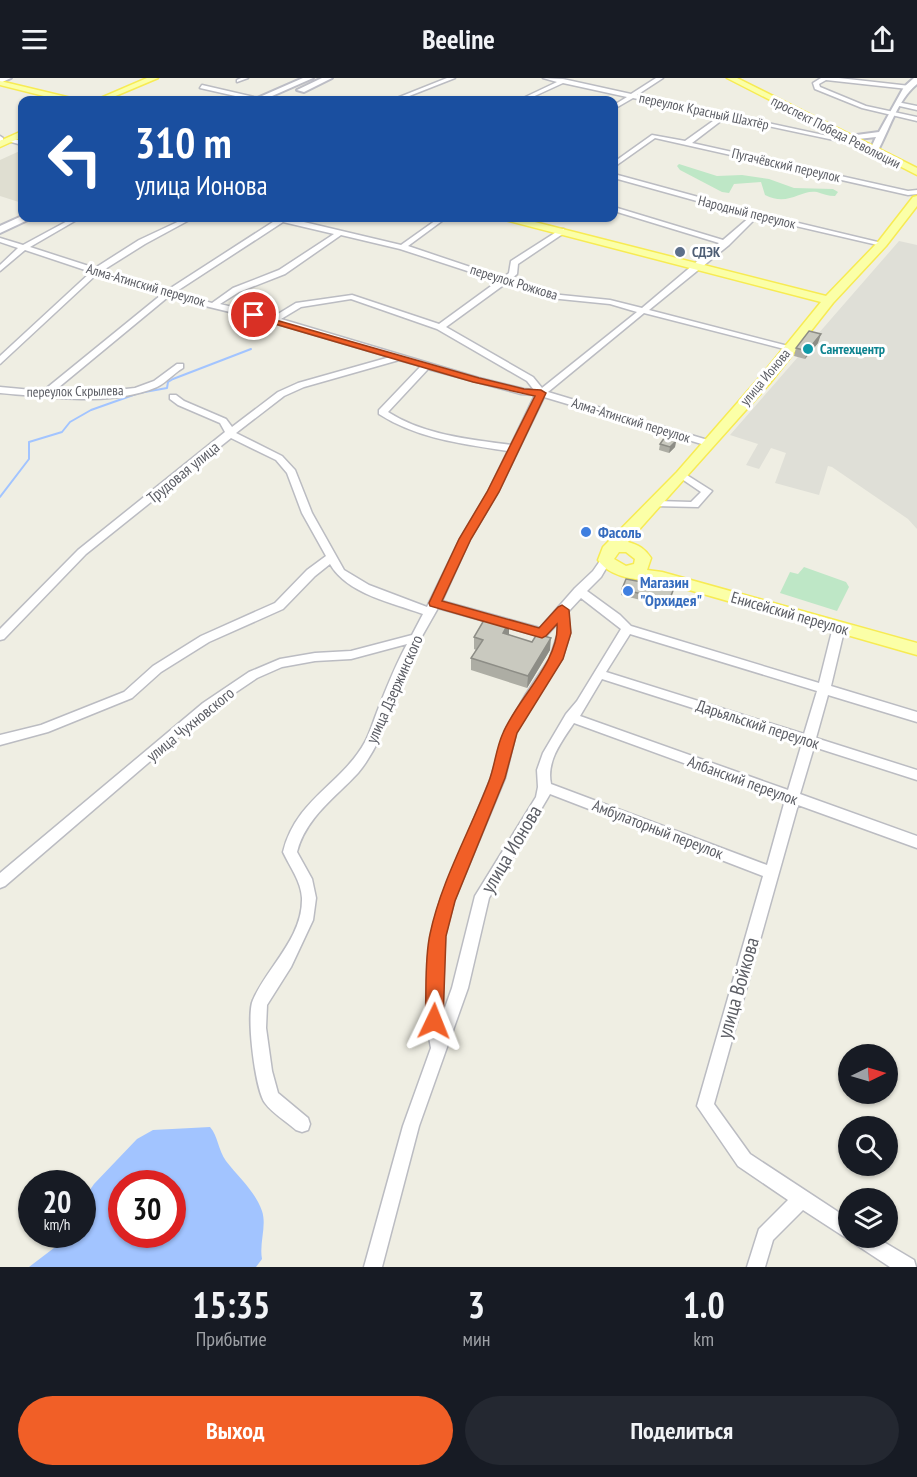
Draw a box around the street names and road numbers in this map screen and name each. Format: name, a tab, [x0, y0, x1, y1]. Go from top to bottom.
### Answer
street label: переулок Красный Шахтёр	[637, 88, 771, 134]
street label: проспект Победа Революции	[768, 92, 904, 172]
street label: Пугачёвский переулок	[730, 144, 843, 186]
street label: Народный переулок	[696, 191, 798, 233]
street label: Алма-Атинский переулок	[84, 259, 208, 311]
street label: переулок Рожкова	[468, 260, 560, 304]
street label: улица Ионова	[736, 345, 794, 409]
street label: переулок Скрылева	[26, 381, 124, 401]
street label: Алма-Атинский переулок	[569, 393, 693, 447]
street label: Трудовая улица	[143, 437, 223, 507]
street label: Енисейский переулок	[729, 587, 852, 640]
street label: улица Дзержинского	[361, 632, 427, 746]
street label: улица Чухновского	[142, 682, 238, 765]
street label: Дарьяльский переулок	[694, 695, 823, 754]
street label: Албанский переулок	[685, 751, 802, 809]
street label: Амбулаторный переулок	[590, 795, 727, 863]
street label: улица Ионова	[475, 800, 547, 898]
street label: улица Войкова	[711, 934, 765, 1042]

